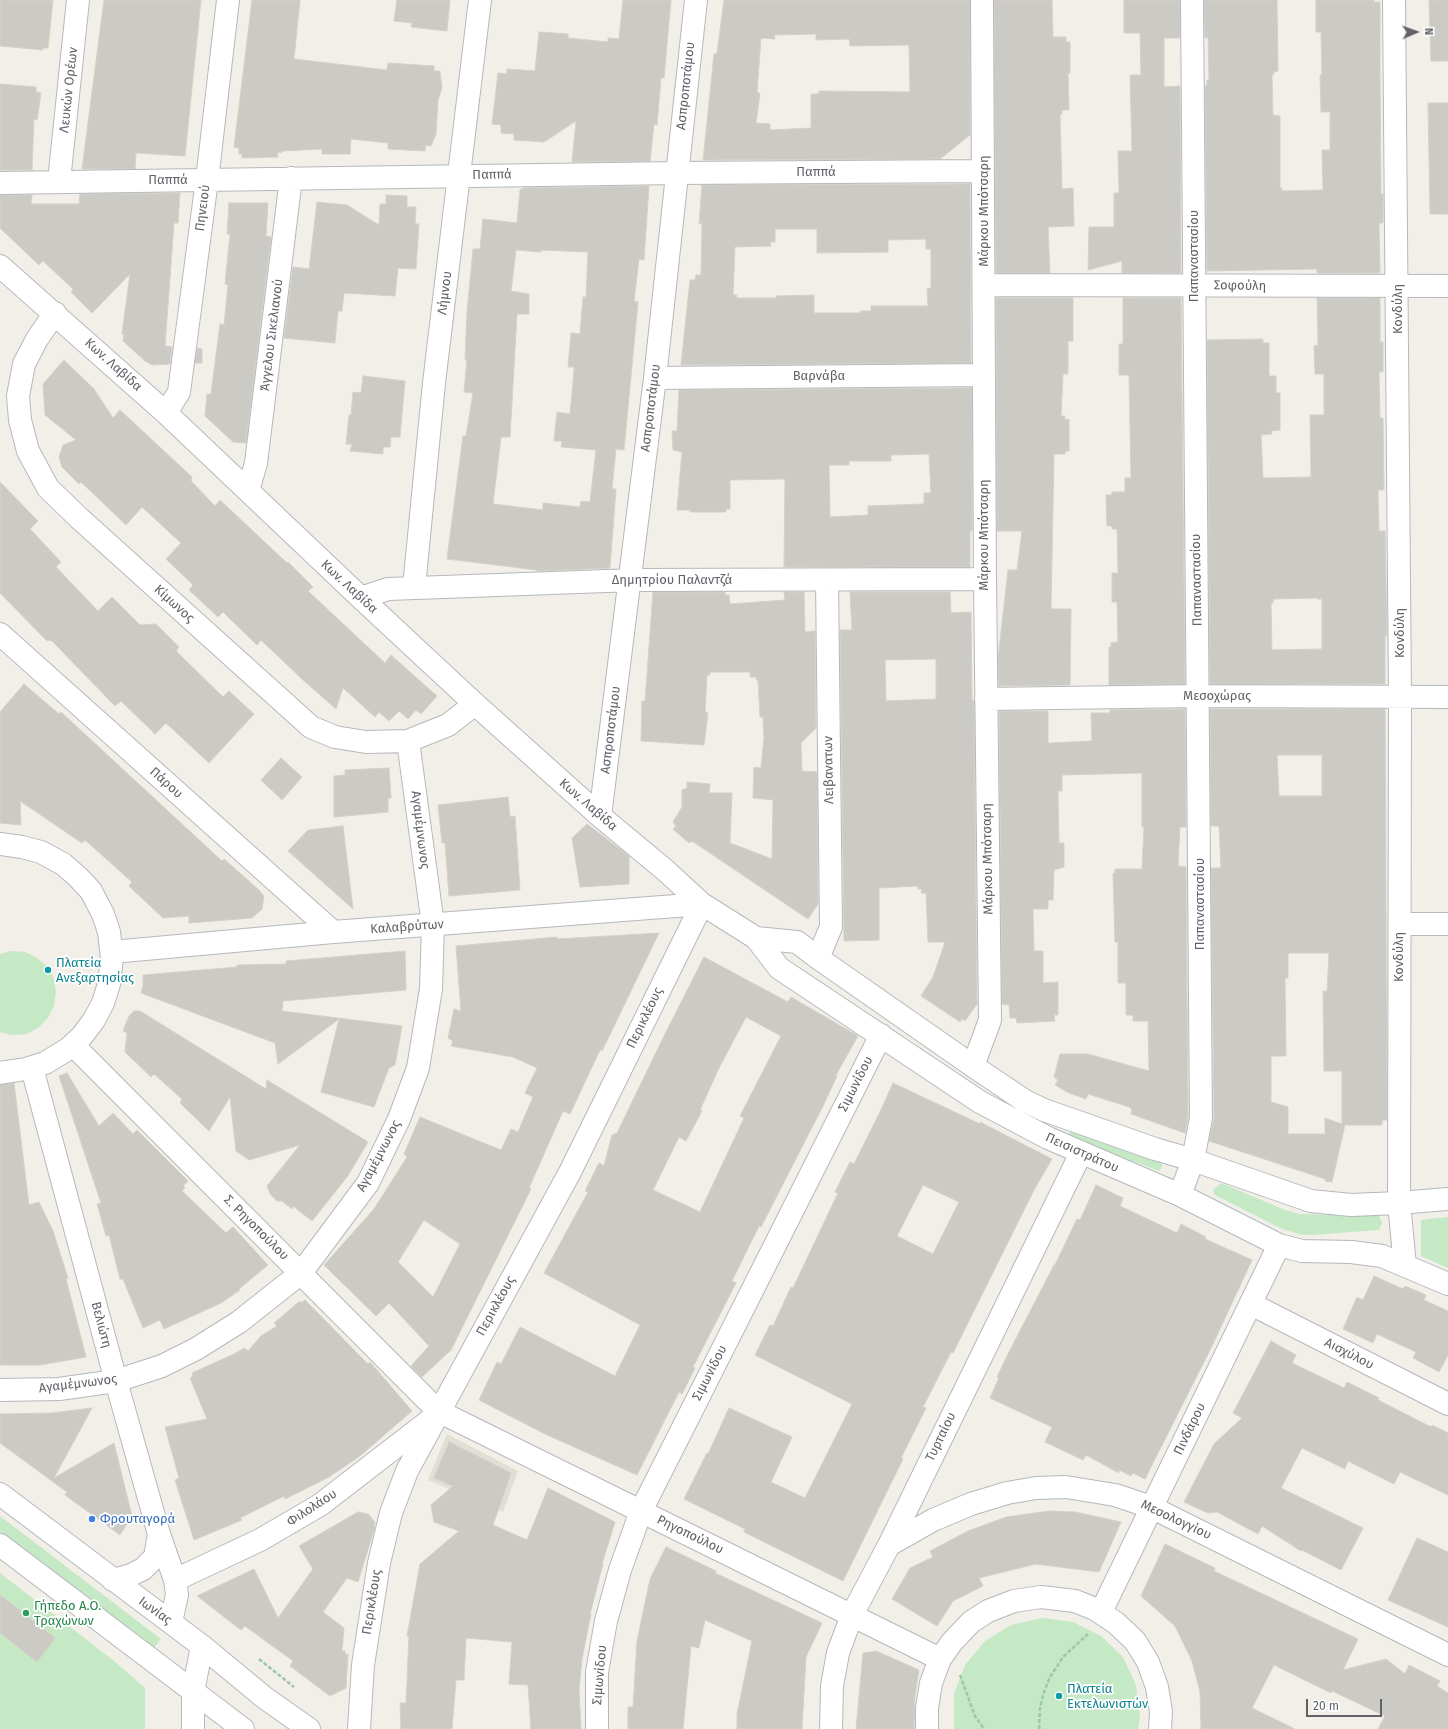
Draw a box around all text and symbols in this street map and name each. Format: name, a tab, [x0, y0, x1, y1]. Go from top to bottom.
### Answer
north arrow	[1396, 12, 1436, 52]
text: N	[1422, 28, 1435, 35]
street label: Ασπροποτάμου	[674, 41, 698, 131]
street label: Λευκών Ορέων	[57, 46, 81, 134]
street label: Μάρκου Μπότσαρη	[976, 155, 992, 267]
street label: Παππά	[796, 164, 836, 180]
street label: Παππά	[472, 167, 512, 183]
street label: Παππά	[148, 172, 188, 188]
street label: Πηνειού	[192, 184, 214, 232]
street label: Παπαναστασίου	[1186, 210, 1202, 302]
street label: Λήμνου	[435, 270, 455, 316]
street label: Άγγελου Σικελιανού	[257, 278, 287, 392]
street label: Σοφούλη	[1214, 278, 1266, 294]
street label: Κονδύλη	[1390, 284, 1406, 334]
street label: Κων. Λαβίδα	[81, 335, 145, 395]
street label: Ασπροποτάμου	[638, 363, 664, 453]
street label: Βαρνάβα	[793, 368, 845, 384]
street label: Μάρκου Μπότσαρη	[976, 479, 992, 591]
street label: Παπαναστασίου	[1188, 534, 1206, 626]
street label: Κων. Λαβίδα	[317, 557, 381, 617]
street label: Δημητρίου Παλαντζά	[612, 572, 732, 588]
street label: Κίμωνος	[151, 582, 197, 626]
street label: Κονδύλη	[1392, 608, 1408, 658]
street label: Ασπροποτάμου	[598, 685, 624, 775]
street label: Μεσοχώρας	[1183, 688, 1251, 704]
street label: Λειβανατων	[821, 736, 837, 804]
street label: Πάρου	[146, 764, 186, 802]
street label: Κων. Λαβίδα	[556, 776, 620, 834]
street label: Αγαμέμνωνος	[407, 790, 433, 870]
street label: Μάρκου Μπότσαρη	[979, 803, 997, 915]
street label: Παπαναστασίου	[1192, 858, 1208, 950]
street label: Καλαβρύτων	[370, 917, 444, 937]
street label: Κονδύλη	[1391, 932, 1407, 982]
place label: Πλατεία Ανεξαρτησίας	[56, 955, 134, 986]
marker: Πλατεία Ανεξαρτησίας	[43, 965, 53, 975]
street label: Περικλέους	[623, 985, 667, 1051]
street label: Σιμωνίδου	[835, 1054, 877, 1114]
street label: Αγαμέμνωνος	[354, 1118, 404, 1194]
street label: Πεισιστράτου	[1043, 1130, 1121, 1176]
street label: Σ. Ρηγοπούλου	[220, 1192, 292, 1264]
street label: Περικλέους	[473, 1273, 519, 1339]
street label: Βελιώτη	[87, 1300, 115, 1350]
street label: Αισχύλου	[1322, 1335, 1376, 1373]
street label: Σιμωνίδου	[689, 1343, 731, 1403]
street label: Αγαμέμνωνος	[38, 1371, 118, 1397]
street label: Πινδάρου	[1171, 1400, 1209, 1458]
street label: Τυρταίου	[922, 1410, 960, 1464]
street label: Φιλολάου	[284, 1486, 340, 1530]
street label: Μεσολογγίου	[1138, 1497, 1214, 1543]
place label: Φρουταγορά	[100, 1511, 175, 1527]
street label: Ρηγοπούλου	[654, 1512, 726, 1558]
marker: Φρουταγορά	[87, 1514, 97, 1524]
street label: Περικλέους	[359, 1568, 385, 1636]
street label: Ιωνίας	[135, 1594, 175, 1628]
place label: Γήπεδο Α.Ο. Τραχώνων	[34, 1598, 101, 1629]
marker: Γήπεδο Α.Ο. Τραχώνων	[21, 1608, 31, 1618]
street label: Σιμωνίδου	[590, 1644, 610, 1706]
place label: Πλατεία Εκτελωνιστών	[1067, 1681, 1148, 1712]
marker: Πλατεία Εκτελωνιστών	[1054, 1691, 1064, 1701]
scale bar	[1308, 1691, 1384, 1717]
text: 20 m	[1313, 1699, 1339, 1713]

